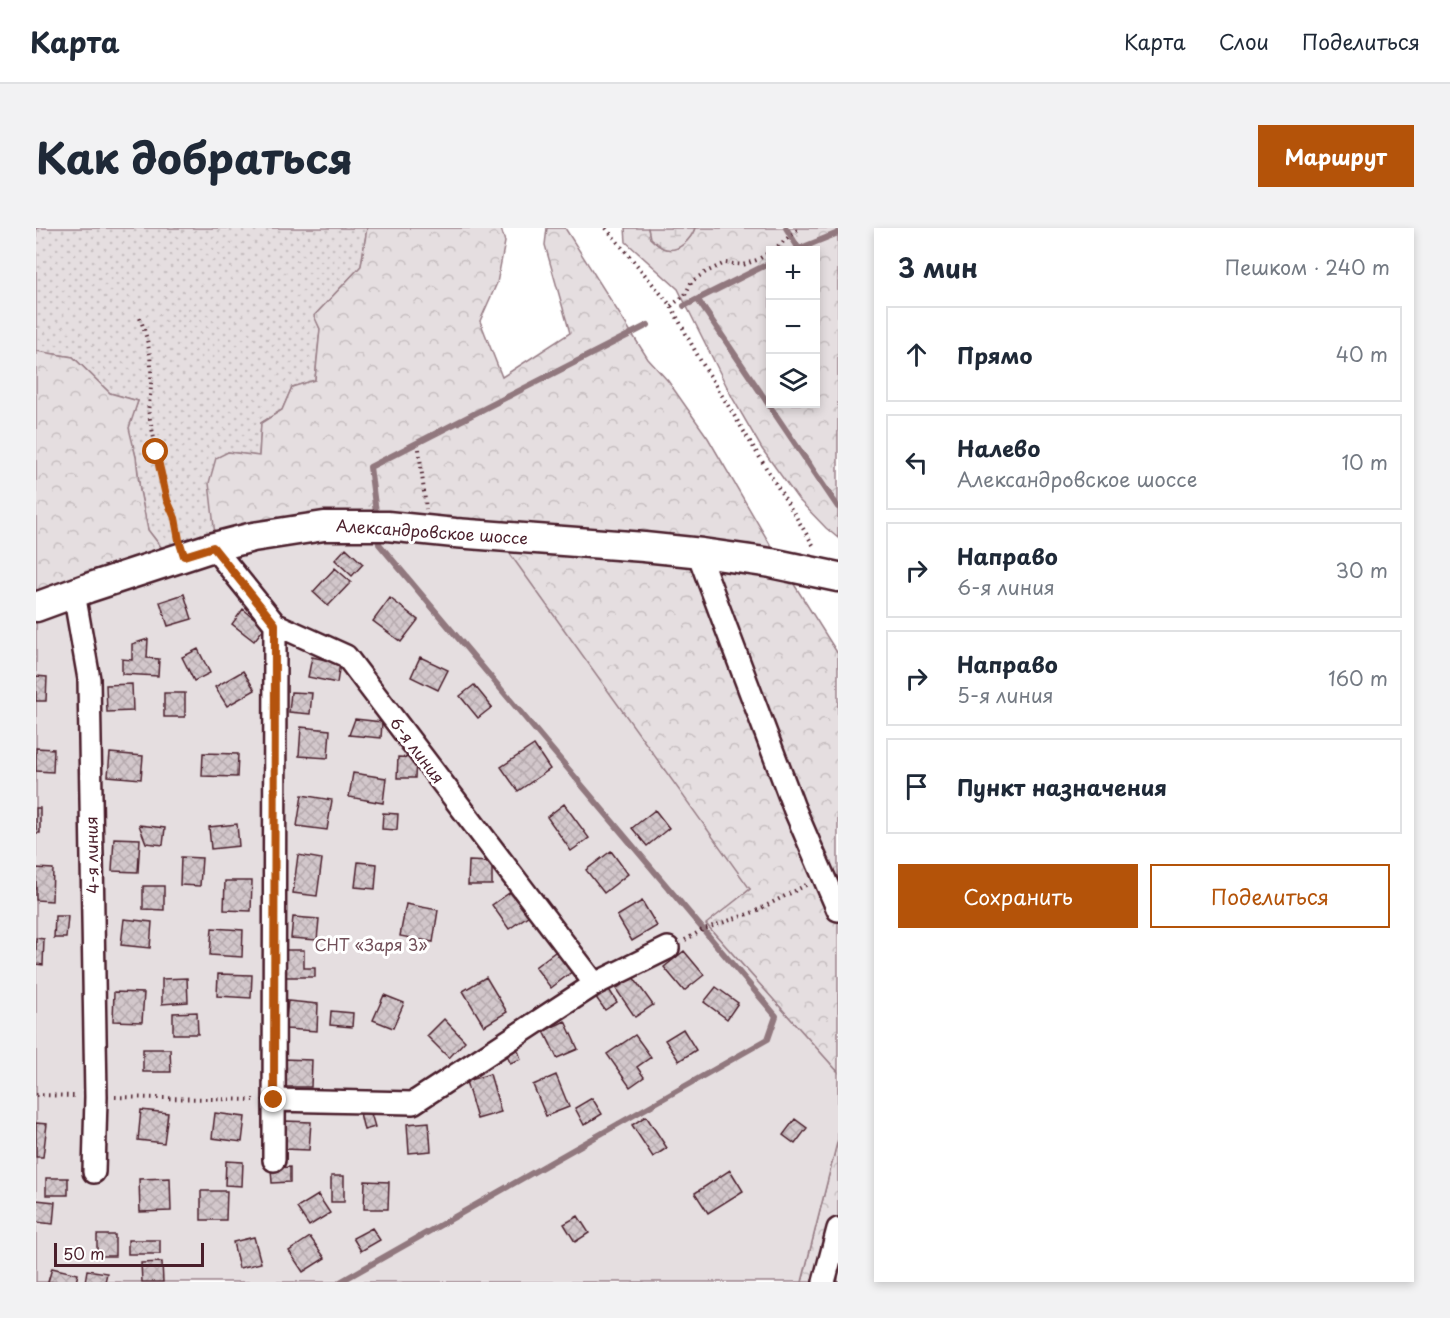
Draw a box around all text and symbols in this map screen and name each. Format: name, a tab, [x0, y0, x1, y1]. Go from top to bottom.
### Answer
text: Карта	[30, 20, 120, 63]
text: Карта	[1124, 25, 1186, 57]
text: Слои	[1219, 25, 1269, 57]
text: Поделиться	[1302, 25, 1420, 57]
text: Как добраться	[36, 125, 353, 188]
button: Маршрут	[1258, 125, 1414, 187]
map controls	[766, 246, 820, 408]
button: +	[766, 246, 820, 300]
text: 3 мин	[898, 248, 978, 287]
text: Пешком · 240 m	[1225, 252, 1390, 282]
button: −	[766, 300, 820, 354]
icon: ahead	[900, 338, 933, 371]
text: Прямо	[957, 338, 1032, 371]
text: 40 m	[1336, 339, 1388, 369]
button: layers	[766, 354, 820, 408]
text: Налево	[957, 431, 1040, 464]
route start	[142, 438, 168, 464]
icon: left	[900, 446, 933, 479]
text: 10 m	[1341, 447, 1388, 477]
text: Александровское шоссе	[957, 464, 1197, 494]
street label: Александровское шоссе	[335, 512, 529, 550]
text: Направо	[957, 539, 1058, 572]
icon: right	[900, 554, 933, 587]
text: 30 m	[1335, 555, 1388, 585]
text: 6-я линия	[957, 572, 1055, 602]
text: Направо	[957, 647, 1058, 680]
icon: right	[900, 662, 933, 695]
text: 160 m	[1328, 663, 1388, 693]
text: 5-я линия	[957, 680, 1054, 710]
street label: 6-я линия	[385, 711, 451, 788]
icon: arrive	[900, 770, 933, 803]
text: Пункт назначения	[957, 770, 1167, 803]
street label: 4-я линия	[78, 816, 104, 894]
button: Сохранить	[898, 864, 1138, 928]
button: Поделиться	[1150, 864, 1390, 928]
park label: СНТ «Заря 3»	[314, 932, 428, 956]
route end	[260, 1086, 286, 1112]
scale bar	[54, 1240, 204, 1268]
text: 50 m	[63, 1241, 104, 1265]

